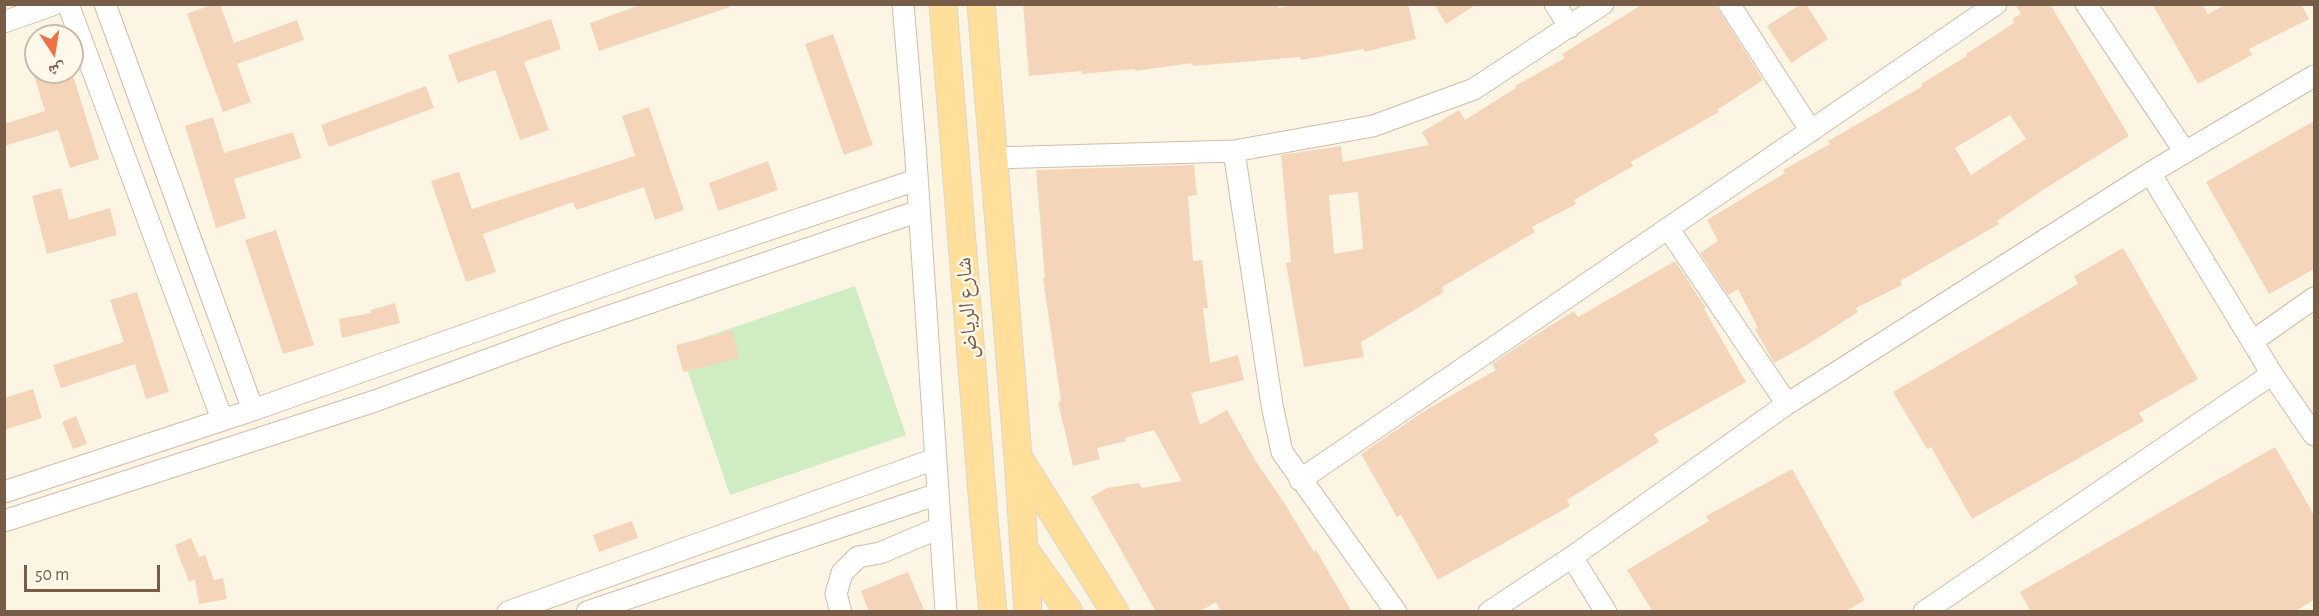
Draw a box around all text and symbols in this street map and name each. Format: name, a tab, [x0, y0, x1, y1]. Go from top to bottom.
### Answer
north arrow	[24, 24, 84, 84]
text: ش	[47, 60, 67, 79]
street label: شارع الرياض	[950, 256, 984, 360]
scale bar	[27, 553, 164, 591]
text: 50 m	[35, 566, 69, 584]

